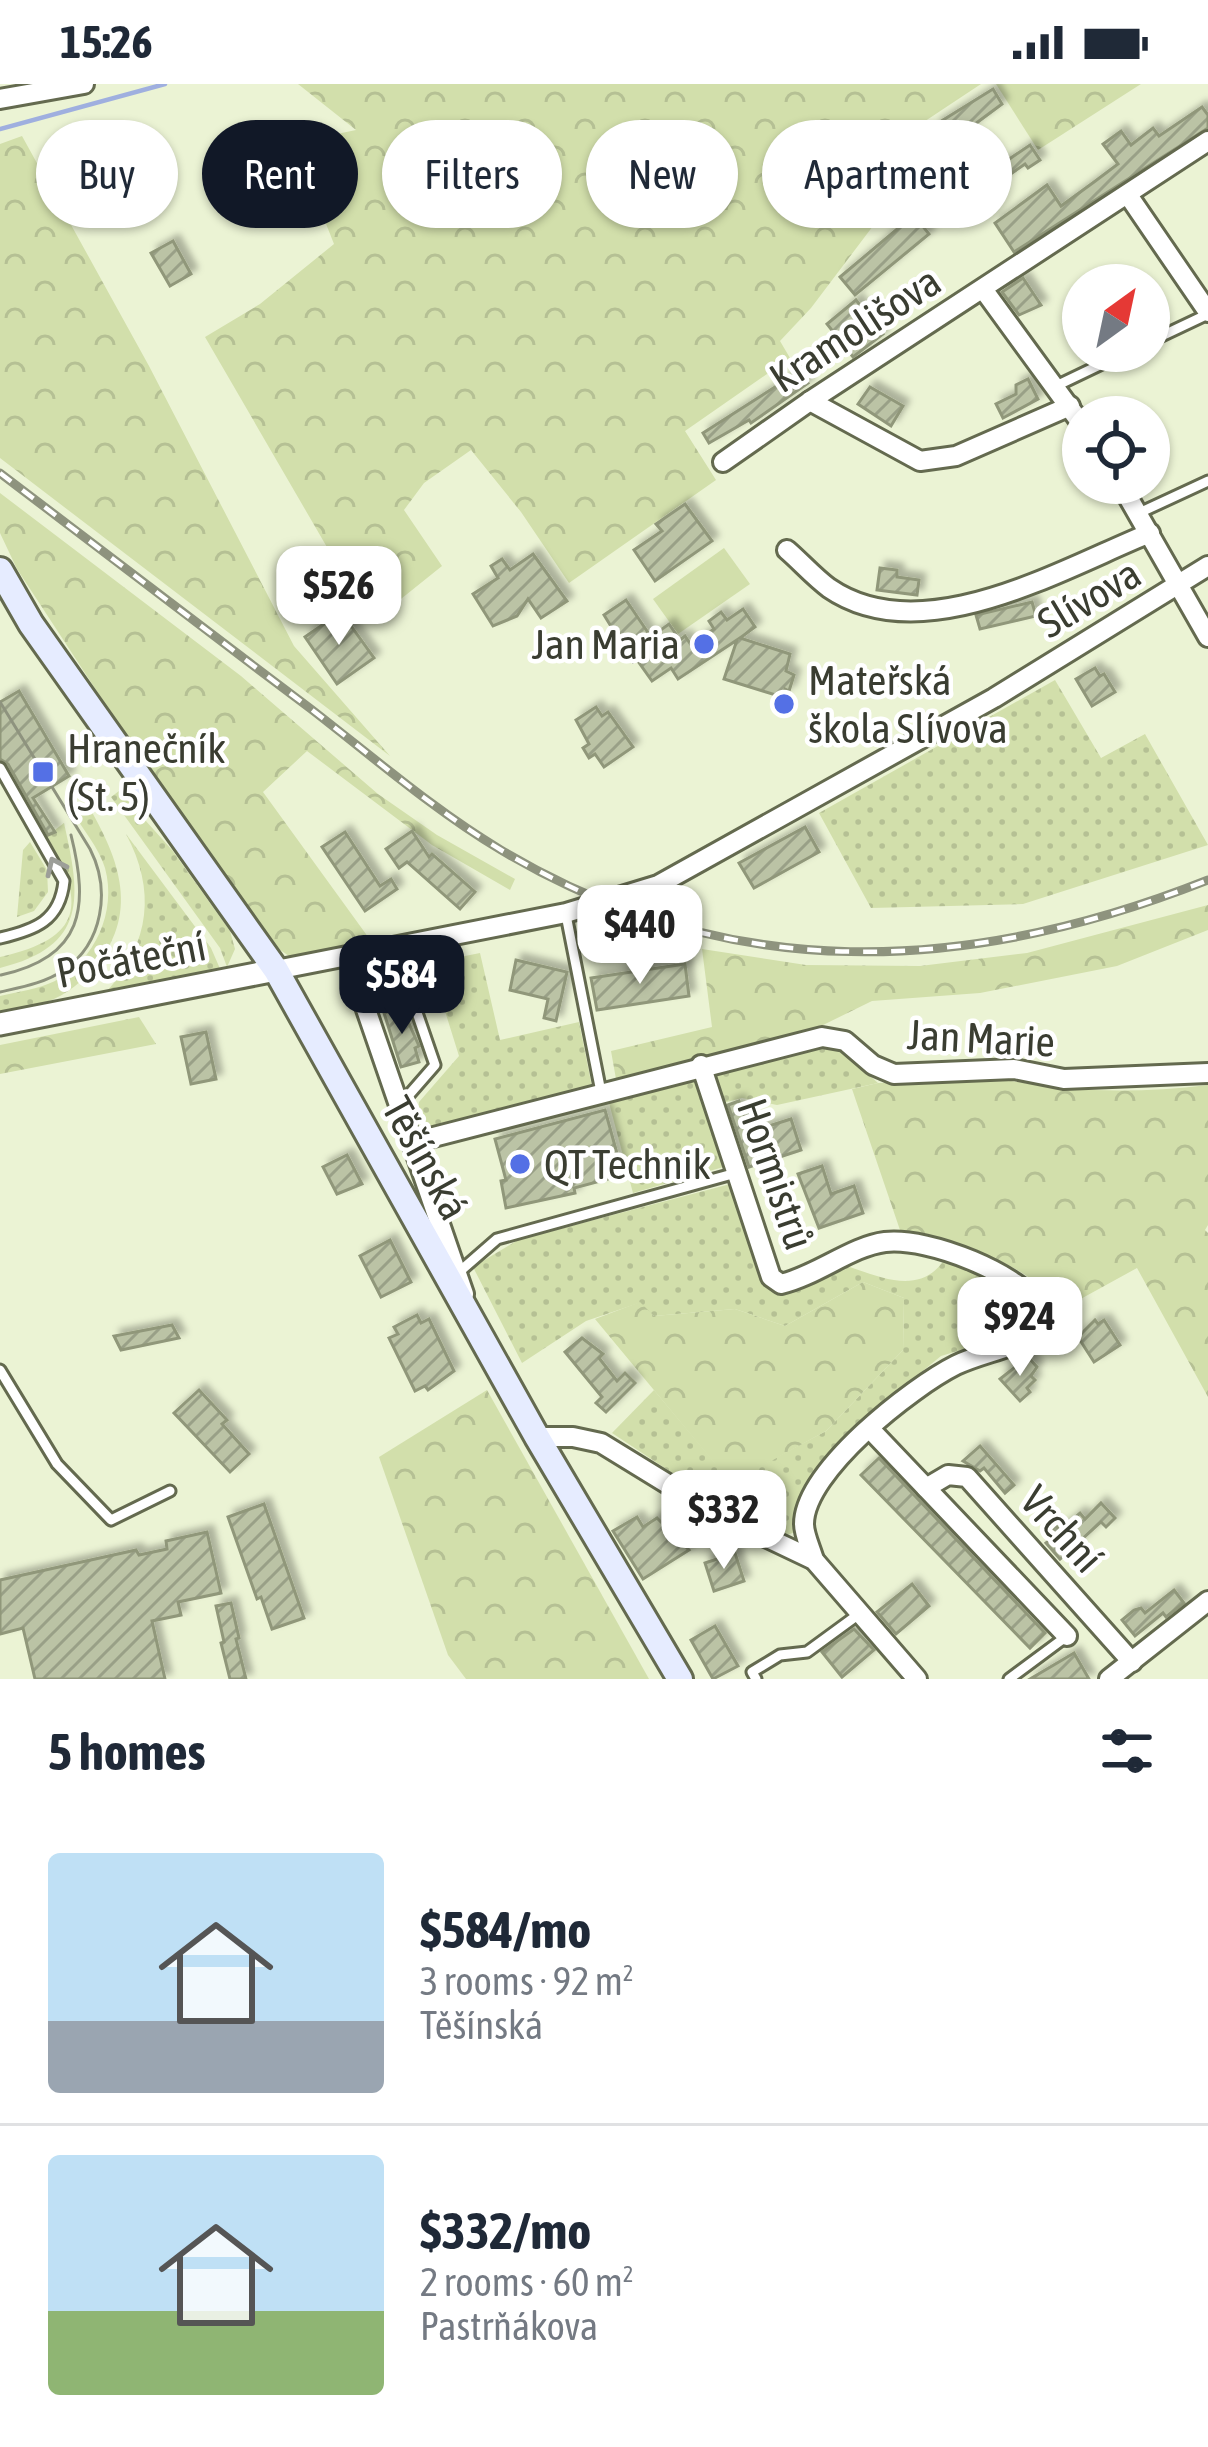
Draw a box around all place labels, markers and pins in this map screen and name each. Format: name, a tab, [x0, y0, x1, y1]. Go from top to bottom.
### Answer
pin: $526	[268, 546, 410, 648]
place label: Jan Maria	[532, 620, 680, 668]
marker: Jan Maria	[691, 631, 717, 657]
place label: Mateřská škola Slívova	[808, 656, 1008, 752]
marker: Mateřská škola Slívova	[771, 691, 797, 717]
place label: Hranečník (St. 5)	[67, 724, 226, 820]
marker: Hranečník (St. 5)	[30, 759, 56, 785]
pin: $440	[569, 885, 711, 987]
pin: $584	[331, 935, 473, 1037]
place label: QT Technik	[544, 1140, 711, 1188]
marker: QT Technik	[507, 1151, 533, 1177]
pin: $924	[949, 1277, 1091, 1379]
pin: $332	[653, 1470, 795, 1572]

